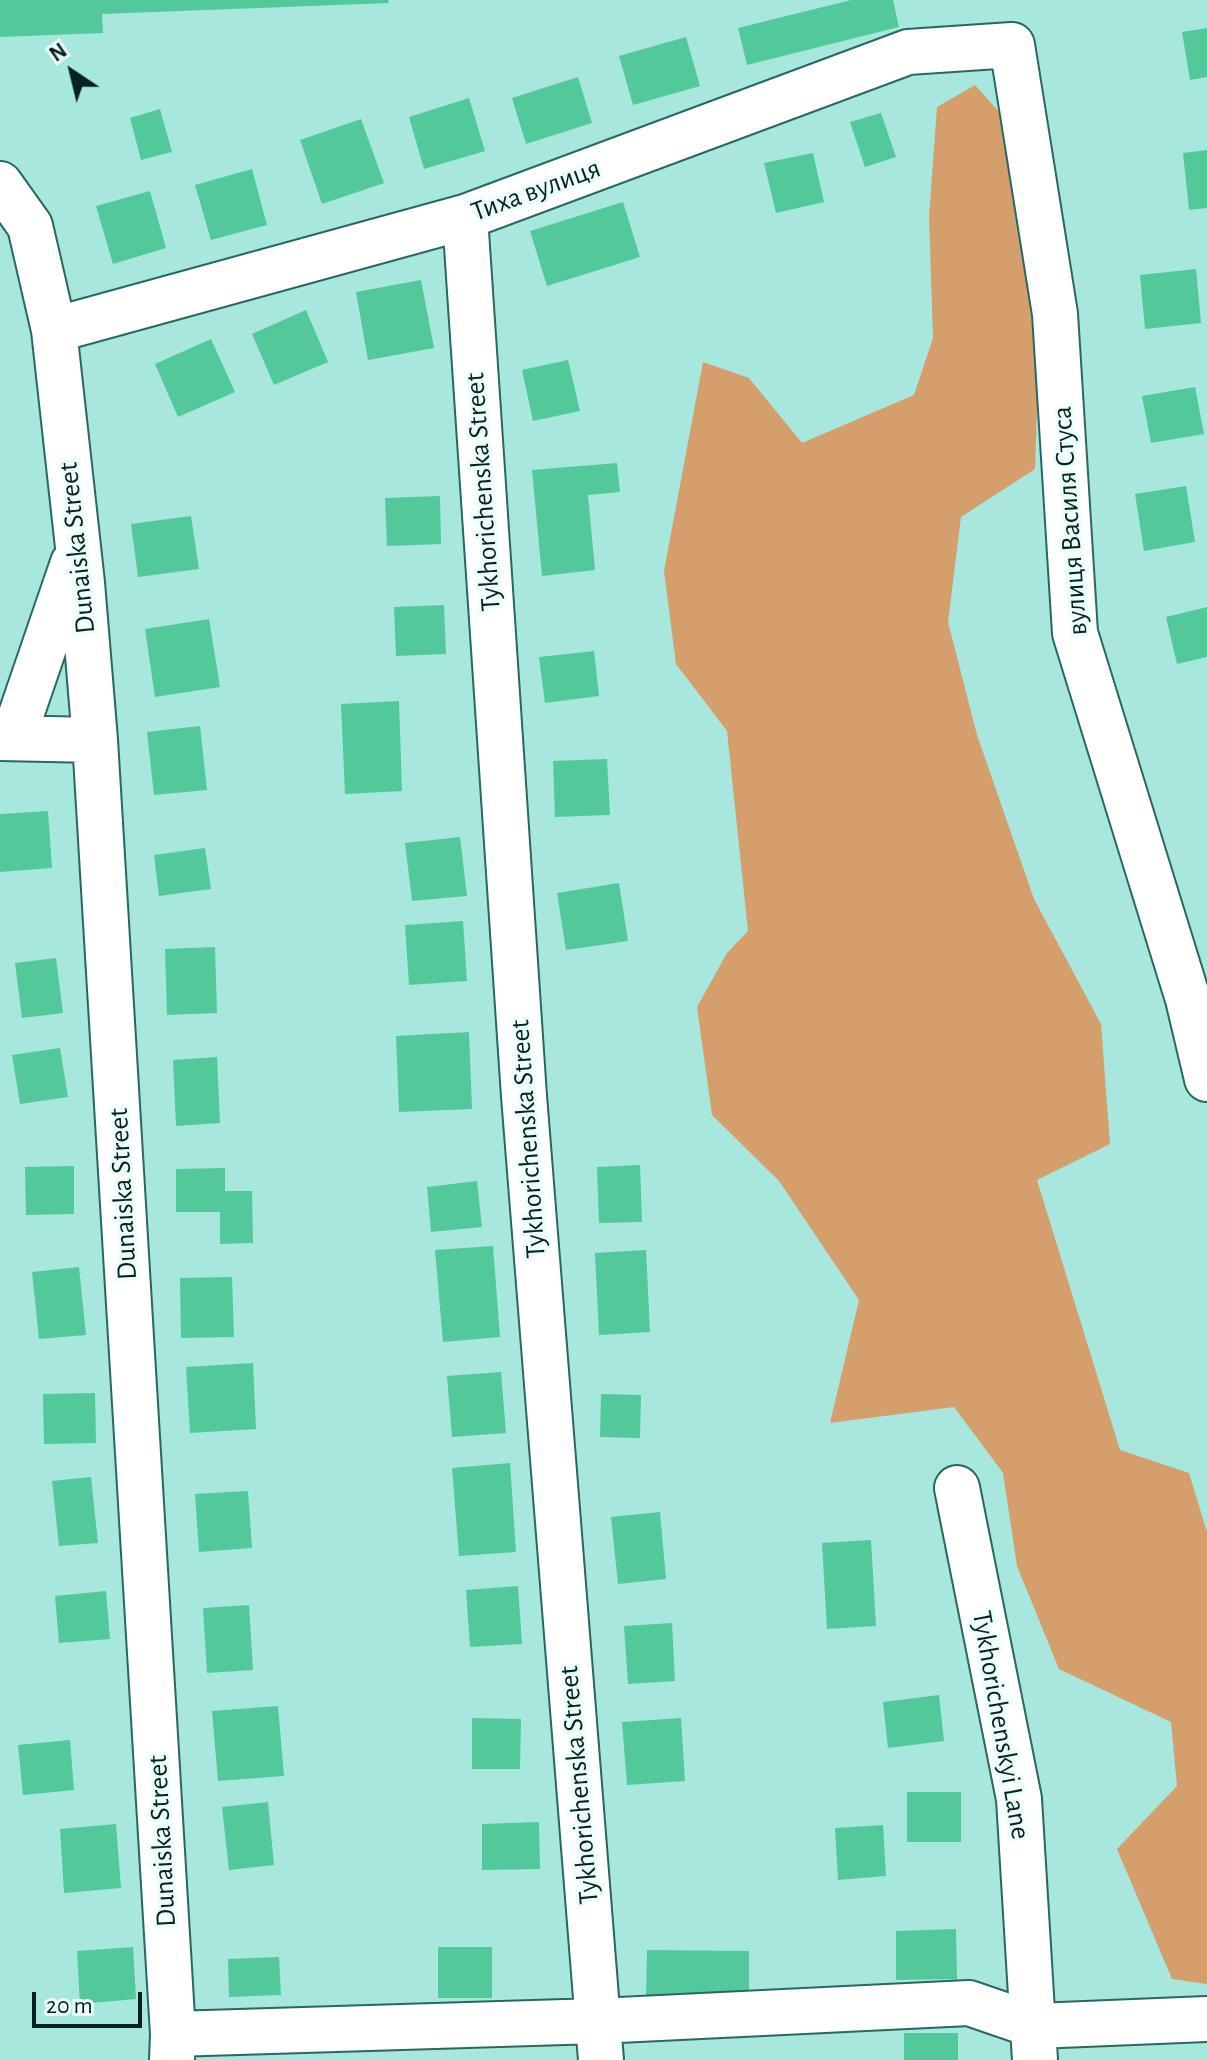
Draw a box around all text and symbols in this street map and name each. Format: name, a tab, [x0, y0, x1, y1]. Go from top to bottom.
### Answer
north arrow	[32, 32, 112, 112]
text: N	[46, 39, 71, 66]
street label: Тиха вулиця	[467, 151, 605, 229]
street label: Tykhorichenska Street	[458, 372, 508, 612]
street label: вулиця Василя Стуса	[1045, 405, 1095, 637]
street label: Dunaiska Street	[51, 461, 103, 635]
street label: Tykhorichenska Street	[503, 1019, 553, 1259]
street label: Dunaiska Street	[102, 1107, 144, 1281]
street label: Tykhorichenskyi Lane	[964, 1608, 1038, 1842]
street label: Tykhorichenska Street	[552, 1664, 606, 1906]
street label: Dunaiska Street	[141, 1754, 183, 1928]
scale bar	[36, 1976, 146, 2026]
text: 20 m	[46, 1994, 93, 2018]

